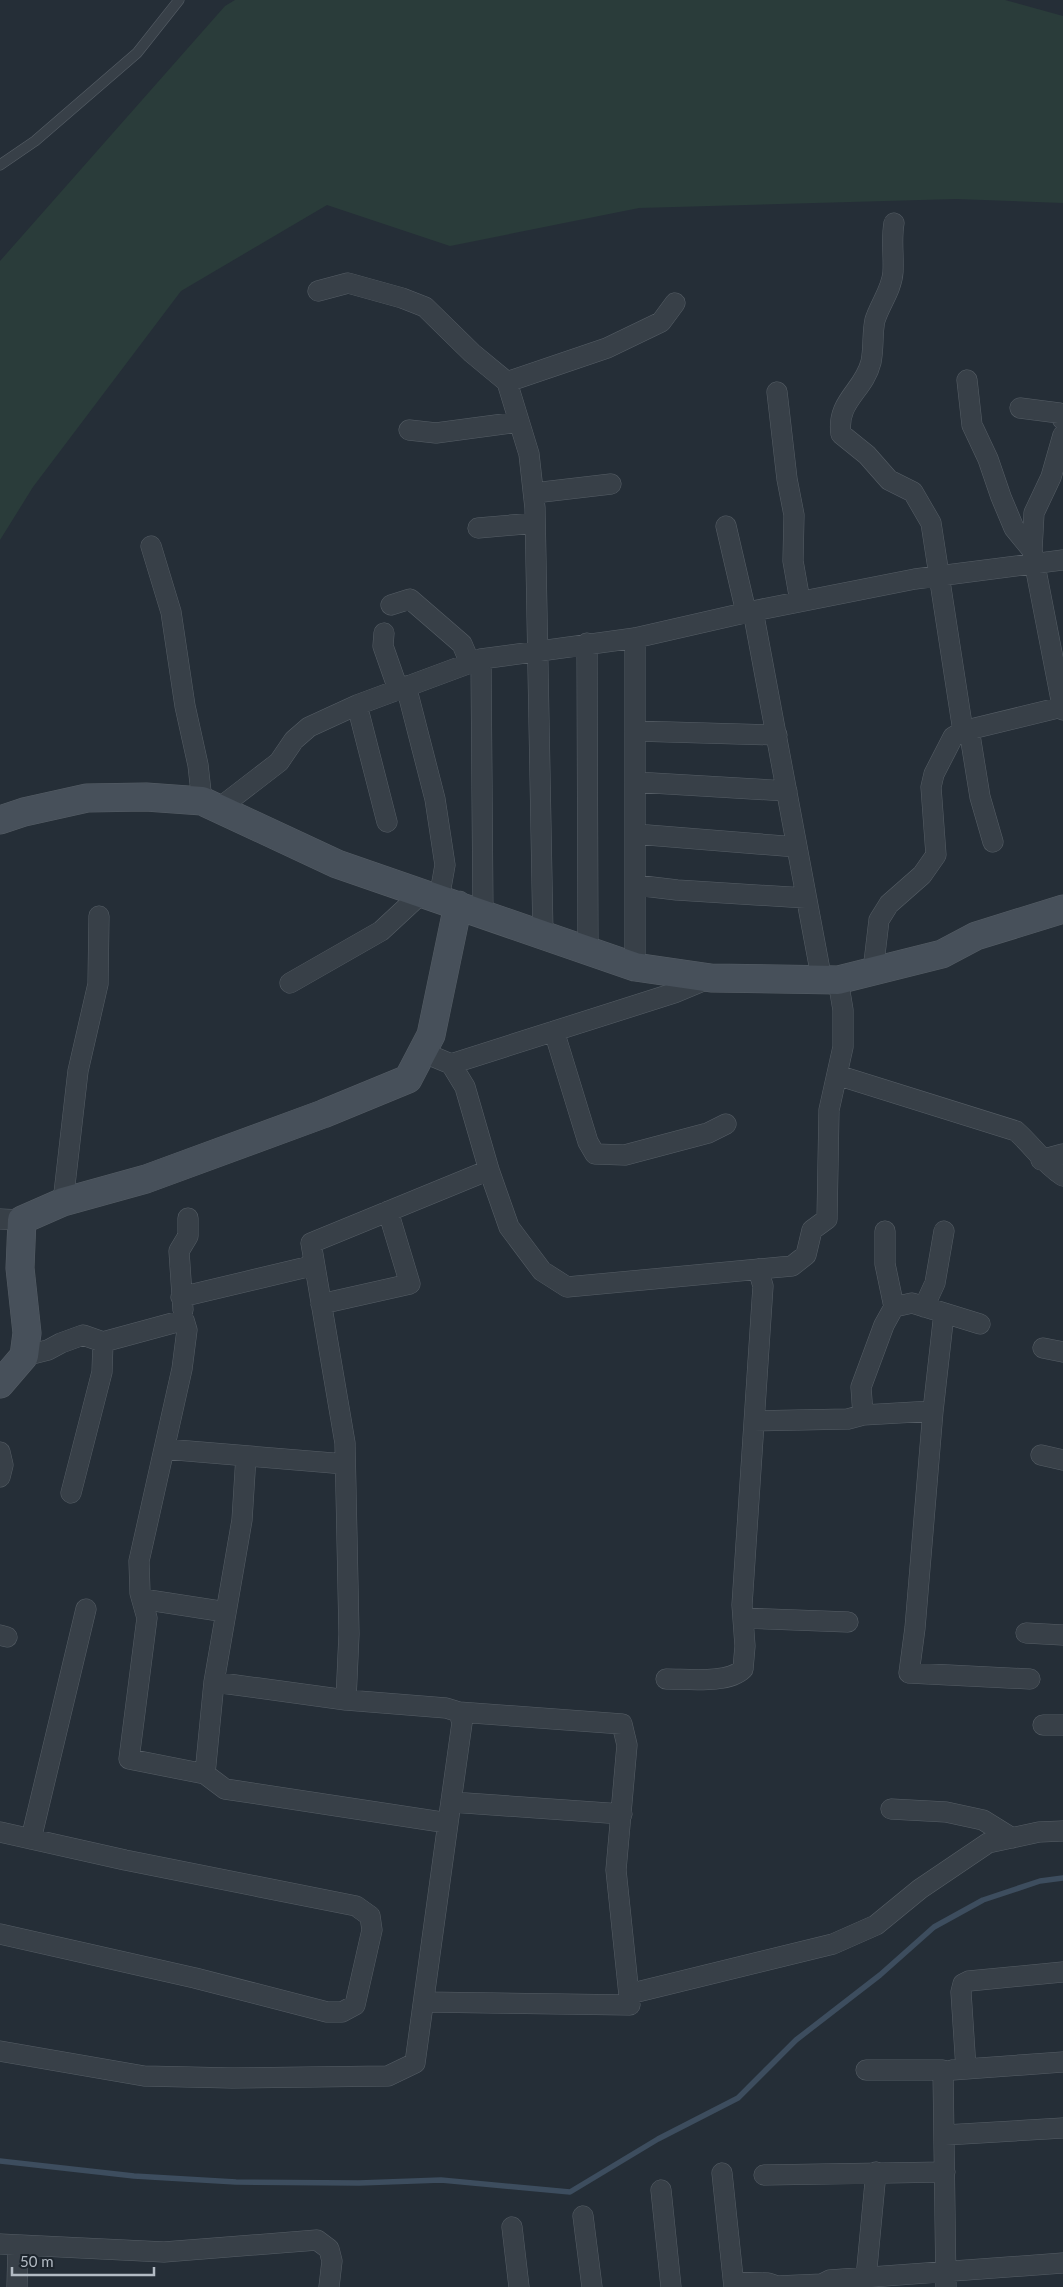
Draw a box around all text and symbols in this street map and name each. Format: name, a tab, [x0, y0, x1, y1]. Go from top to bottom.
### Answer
scale bar	[12, 2244, 155, 2276]
text: 50 m	[20, 2252, 54, 2270]

